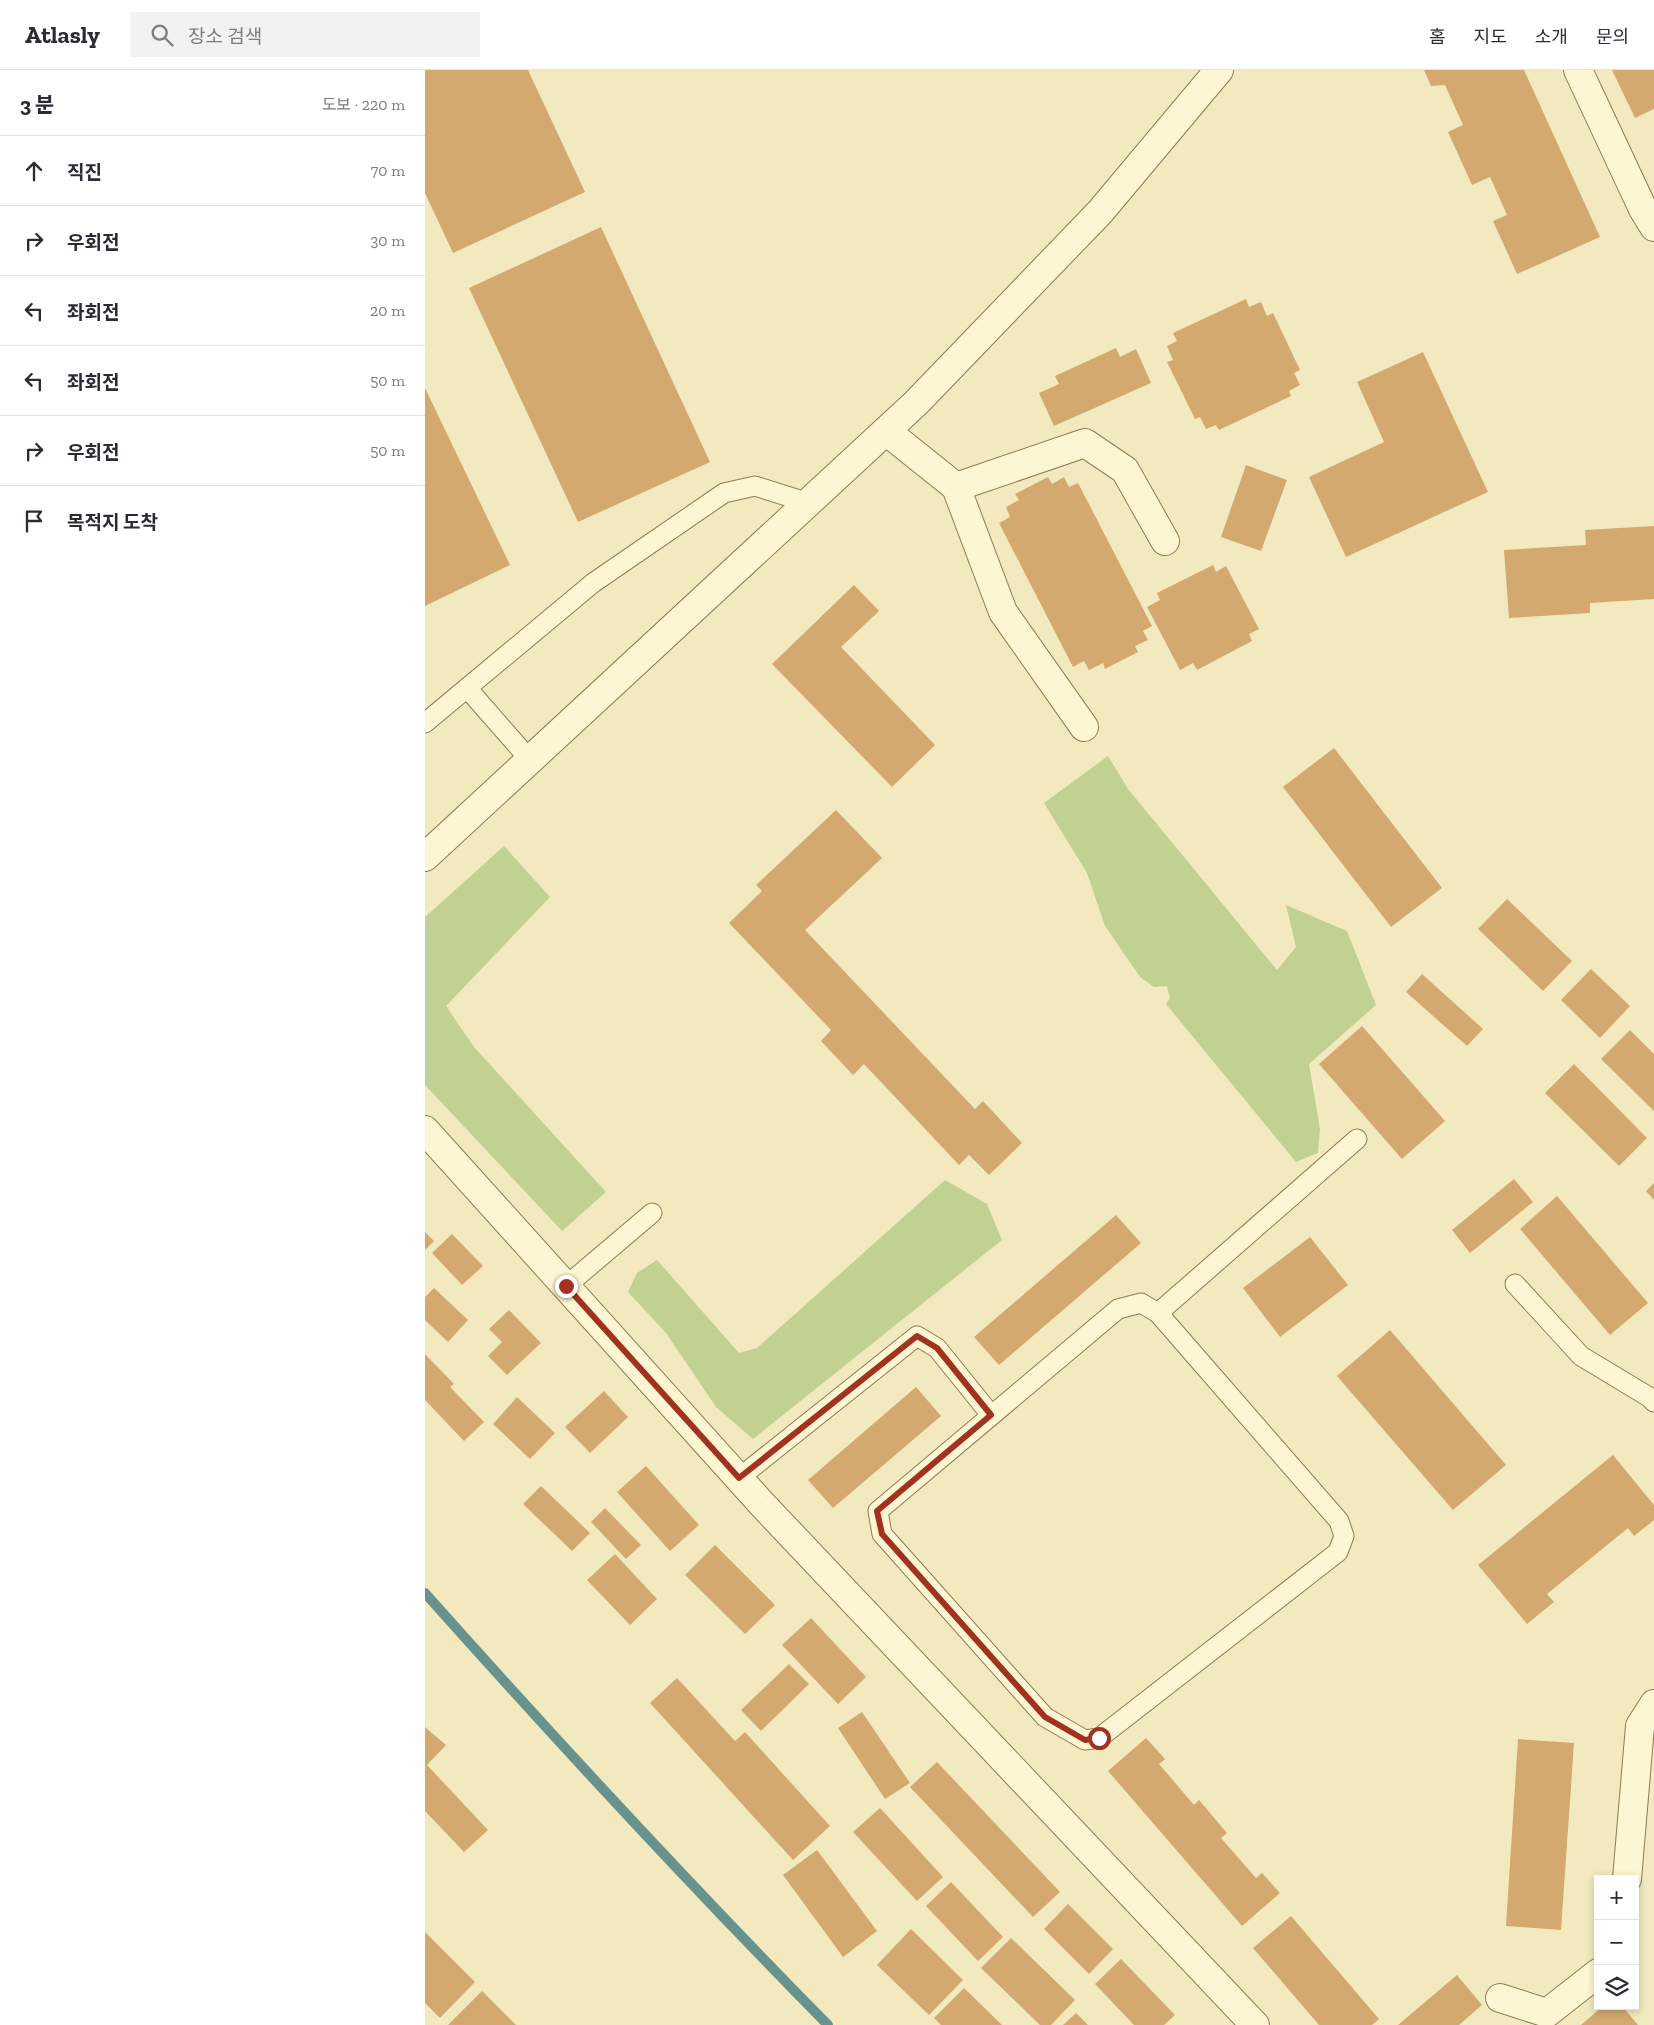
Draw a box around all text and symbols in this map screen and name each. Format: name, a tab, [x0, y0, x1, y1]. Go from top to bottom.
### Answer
search box	[130, 12, 480, 57]
text: Atlasly	[25, 20, 100, 49]
icon: search	[148, 21, 176, 49]
text: 장소 검색	[188, 25, 262, 48]
text: 홈	[1429, 26, 1446, 48]
text: 지도	[1474, 26, 1507, 48]
text: 소개	[1535, 26, 1568, 48]
text: 문의	[1596, 26, 1629, 48]
text: 3 분	[20, 92, 54, 117]
text: 도보 · 220 m	[322, 95, 405, 114]
icon: ahead	[20, 157, 48, 185]
text: 직진	[67, 161, 102, 184]
text: 70 m	[371, 161, 405, 180]
icon: right	[20, 227, 48, 255]
text: 우회전	[67, 231, 119, 254]
text: 30 m	[371, 231, 405, 250]
icon: left	[20, 297, 48, 325]
text: 좌회전	[67, 301, 119, 324]
text: 20 m	[370, 301, 405, 320]
icon: left	[20, 367, 48, 395]
text: 좌회전	[67, 371, 119, 394]
text: 50 m	[370, 371, 405, 390]
icon: right	[20, 437, 48, 465]
text: 우회전	[67, 441, 119, 464]
text: 50 m	[370, 441, 405, 460]
icon: arrive	[20, 507, 48, 535]
text: 목적지 도착	[67, 511, 158, 534]
route end	[555, 1275, 578, 1298]
route start	[1088, 1727, 1111, 1750]
map controls	[1594, 1875, 1639, 2010]
button: +	[1594, 1875, 1639, 1920]
button: −	[1594, 1920, 1639, 1965]
button: layers	[1594, 1965, 1639, 2010]

